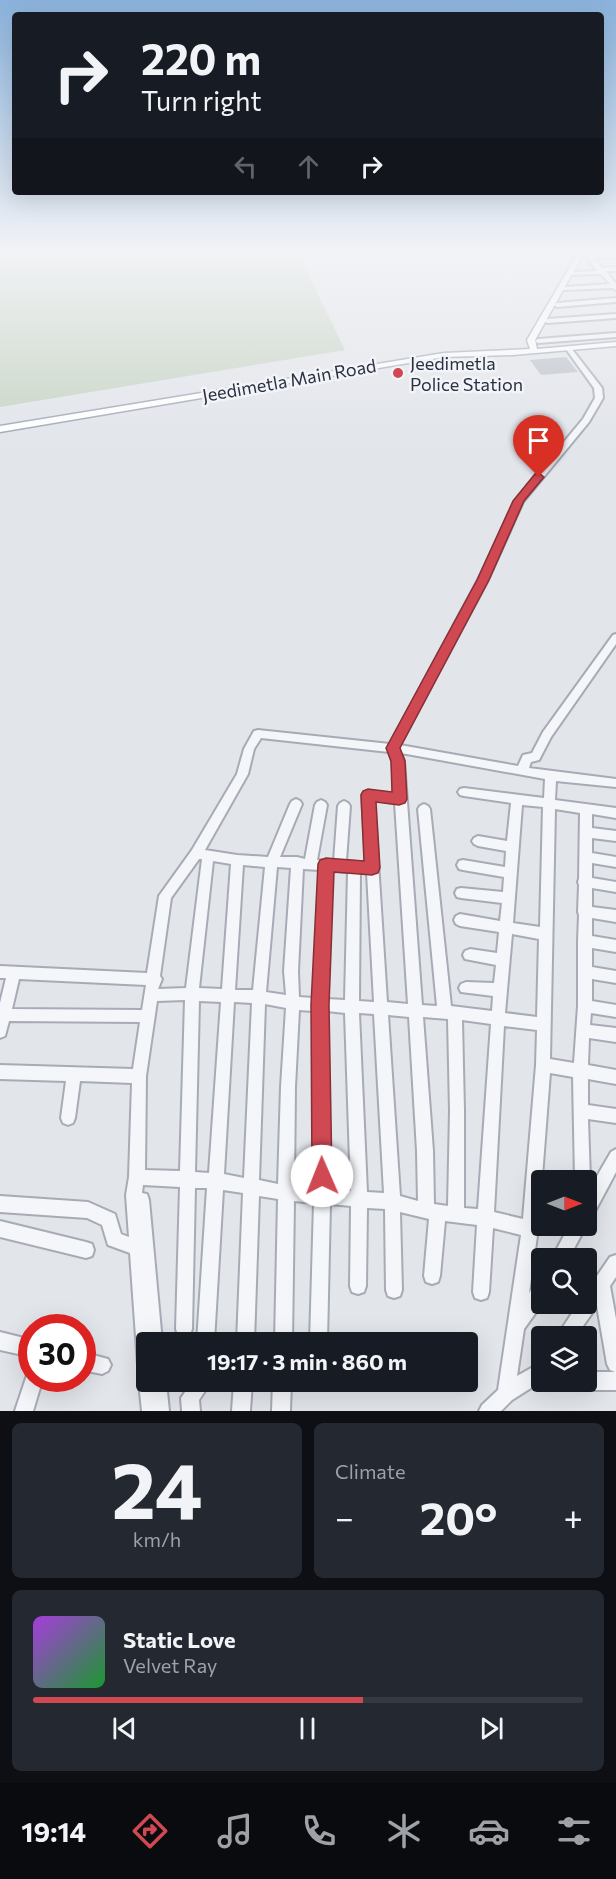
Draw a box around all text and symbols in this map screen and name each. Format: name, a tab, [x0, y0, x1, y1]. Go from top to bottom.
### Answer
text: 220 m	[141, 32, 261, 84]
icon: right	[42, 36, 120, 114]
text: Turn right	[141, 84, 261, 117]
icon: left	[229, 150, 262, 183]
icon: ahead	[292, 150, 325, 183]
icon: right	[355, 150, 388, 183]
place label: Jeedimetla Police Station	[410, 352, 523, 395]
street label: Jeedimetla Main Road	[200, 354, 378, 406]
marker: Jeedimetla Police Station	[391, 366, 405, 380]
pin	[513, 415, 564, 477]
icon: arrive	[522, 424, 555, 457]
position arrow	[290, 1144, 354, 1208]
north arrow	[531, 1170, 597, 1236]
map controls	[531, 1170, 597, 1392]
button: search	[531, 1248, 597, 1314]
speed limit sign: 30	[18, 1314, 96, 1392]
button: layers	[531, 1326, 597, 1392]
text: 19:17 · 3 min · 860 m	[207, 1348, 407, 1375]
text: 24	[111, 1440, 203, 1535]
text: Climate	[335, 1459, 405, 1483]
text: 20°	[420, 1489, 498, 1544]
text: −	[335, 1496, 354, 1537]
text: +	[564, 1496, 583, 1537]
text: km/h	[133, 1527, 181, 1551]
text: Static Love	[123, 1626, 236, 1653]
text: Velvet Ray	[123, 1653, 217, 1677]
icon: previous	[108, 1712, 141, 1745]
icon: pause	[291, 1712, 324, 1745]
icon: next	[475, 1712, 508, 1745]
icon: directions	[129, 1810, 171, 1852]
icon: music	[214, 1810, 256, 1852]
icon: phone	[298, 1810, 340, 1852]
icon: climate	[383, 1810, 425, 1852]
icon: car	[468, 1810, 510, 1852]
icon: filters	[553, 1810, 595, 1852]
text: 19:14	[21, 1815, 86, 1848]

